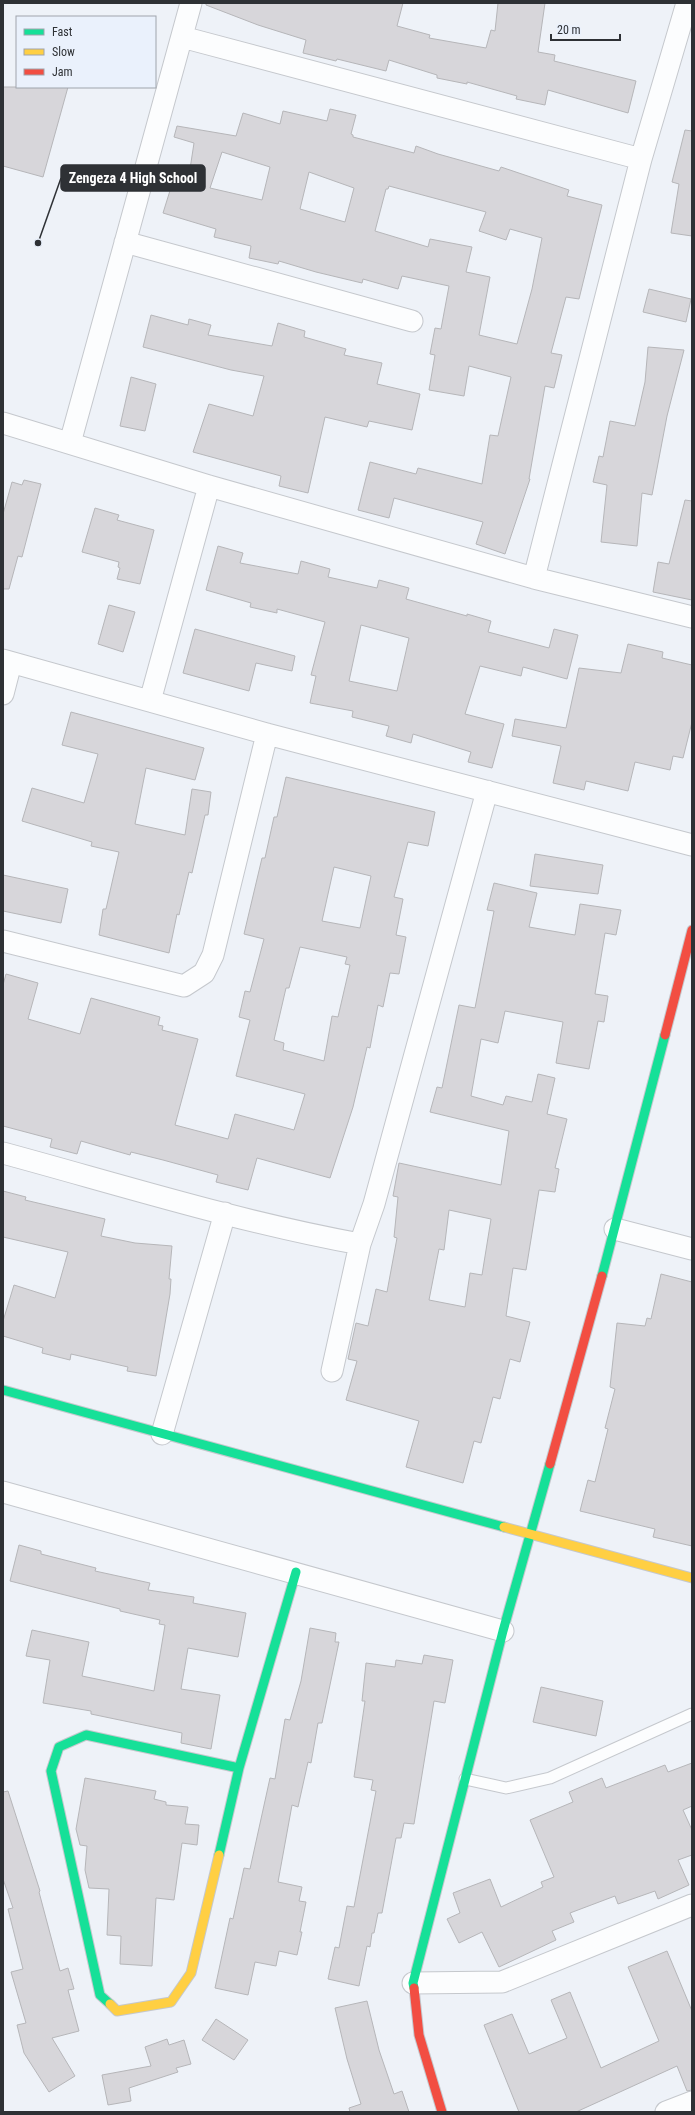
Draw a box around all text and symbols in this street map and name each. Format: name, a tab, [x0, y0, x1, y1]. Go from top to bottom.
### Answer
legend	[16, 16, 156, 88]
scale bar	[551, 16, 620, 42]
text: 20 m	[557, 23, 581, 37]
text: Fast	[52, 25, 73, 39]
text: Slow	[52, 45, 75, 59]
text: Jam	[52, 65, 73, 79]
callout: Zengeza 4 High School	[61, 165, 205, 191]
text: Zengeza 4 High School	[69, 170, 197, 186]

